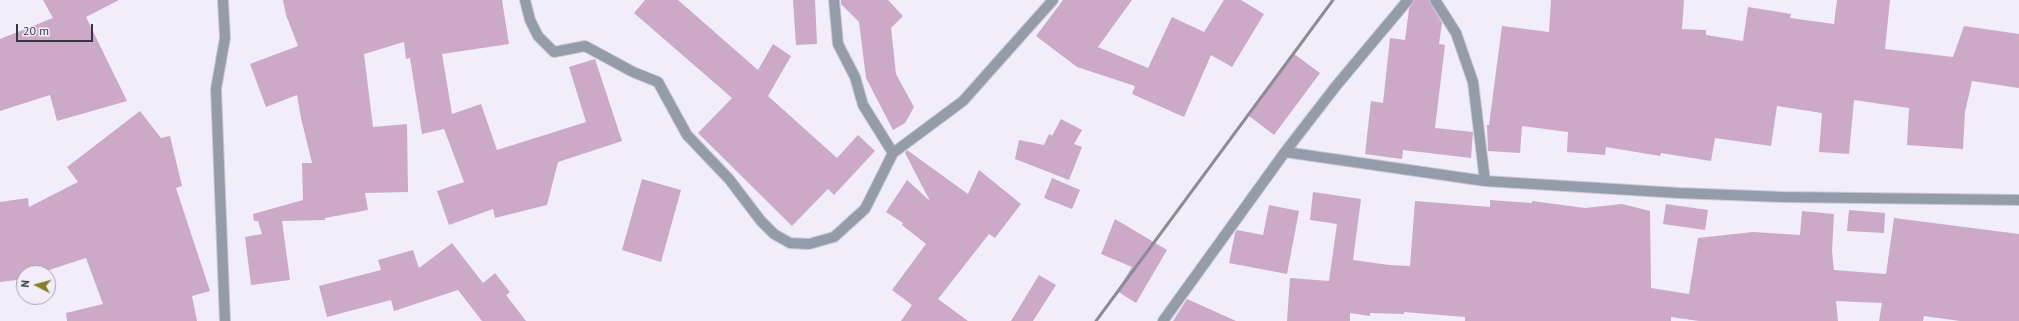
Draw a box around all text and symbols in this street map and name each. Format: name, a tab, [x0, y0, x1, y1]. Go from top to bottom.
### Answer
scale bar	[18, 16, 95, 42]
text: 20 m	[23, 23, 49, 38]
north arrow	[16, 265, 56, 305]
text: N	[18, 280, 32, 288]

